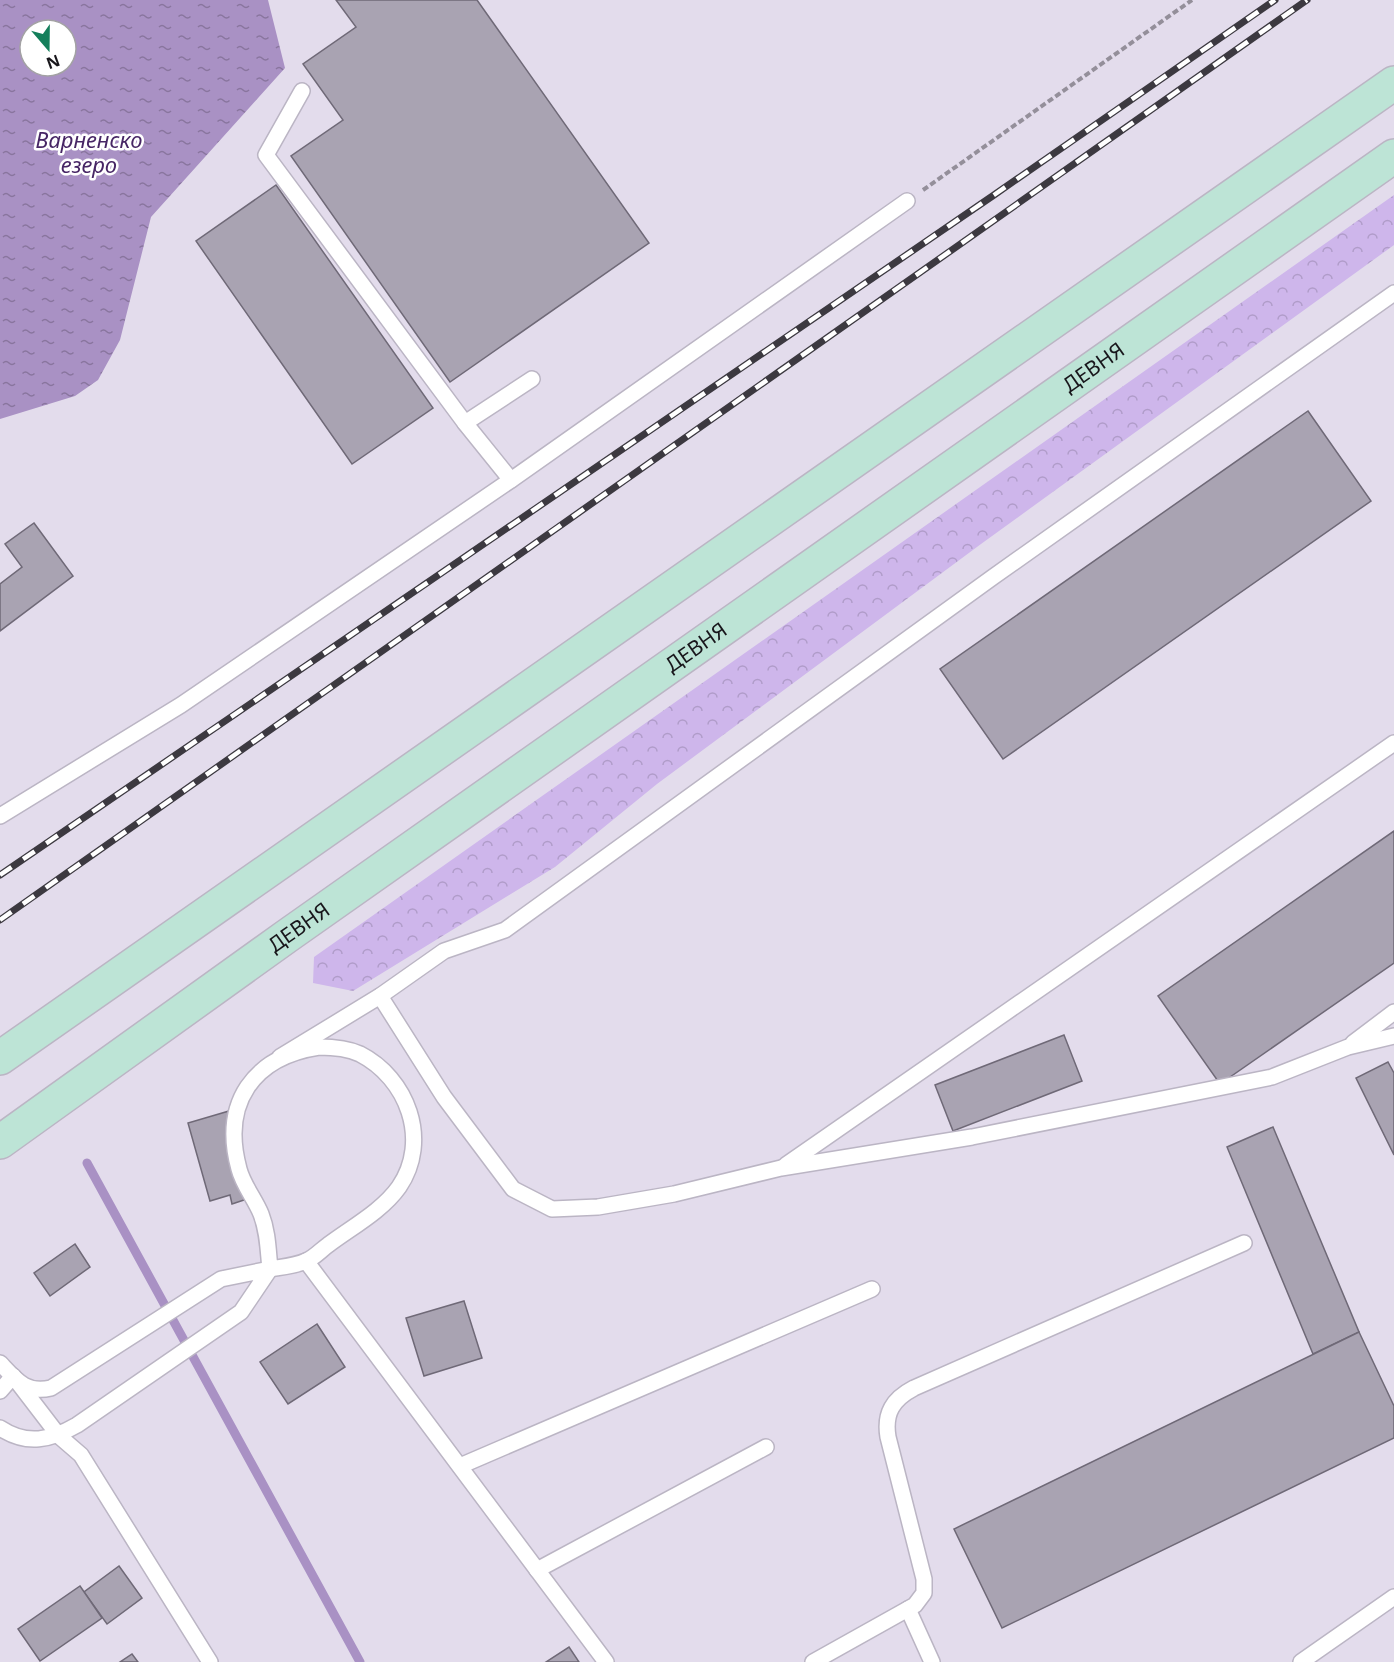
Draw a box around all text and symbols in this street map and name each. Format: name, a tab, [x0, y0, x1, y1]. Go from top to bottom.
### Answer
north arrow	[18, 18, 78, 78]
text: N	[43, 50, 63, 75]
water label: Варненско езеро	[35, 124, 143, 179]
street label: ДЕВНЯ	[1056, 335, 1130, 398]
street label: ДЕВНЯ	[659, 615, 732, 678]
street label: ДЕВНЯ	[262, 895, 335, 958]

